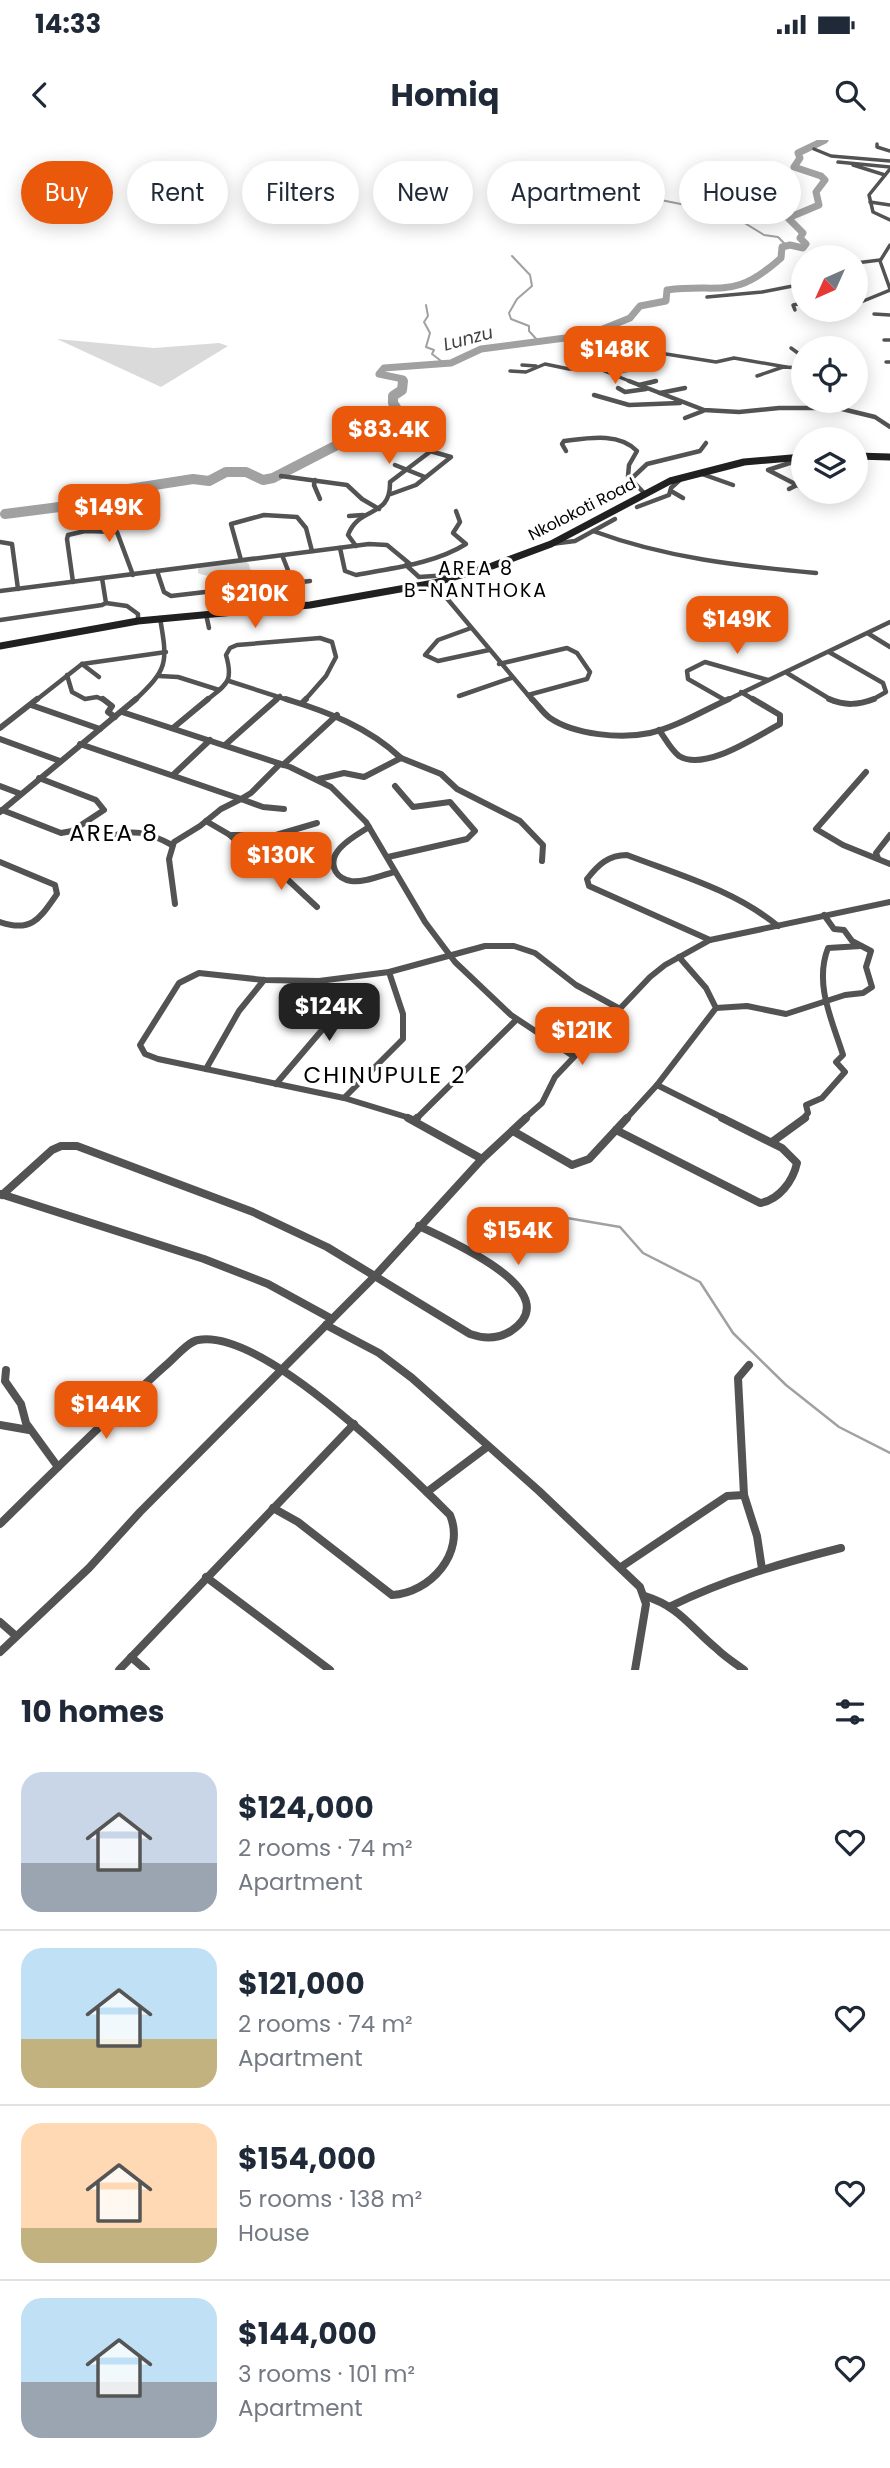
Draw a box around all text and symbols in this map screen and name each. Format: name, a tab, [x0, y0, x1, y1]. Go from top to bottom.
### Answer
text: 14:33	[35, 6, 101, 42]
text: Homiq	[391, 72, 499, 117]
icon: back	[21, 76, 59, 114]
icon: search	[831, 76, 869, 114]
chip: Buy	[21, 161, 113, 224]
chip: Rent	[127, 161, 228, 224]
chip: Filters	[242, 161, 359, 224]
chip: New	[373, 161, 473, 224]
chip: Apartment	[487, 161, 665, 224]
chip: House	[679, 161, 801, 224]
north arrow	[791, 245, 868, 322]
map controls	[791, 245, 868, 504]
water label: Lunzu	[440, 319, 496, 357]
pin: $148K	[566, 327, 664, 386]
text: $148K	[580, 333, 650, 365]
button: locate	[791, 336, 868, 413]
pin: $83.4K	[332, 406, 446, 466]
text: $83.4K	[348, 413, 430, 445]
button: layers	[791, 427, 868, 504]
street label: Nkolokoti Road	[524, 472, 640, 546]
pin: $149K	[60, 484, 158, 544]
text: $149K	[74, 491, 144, 523]
district label: AREA 8 B-NANTHOKA	[404, 555, 548, 604]
pin: $210K	[206, 570, 304, 630]
text: $210K	[221, 577, 289, 609]
pin: $149K	[688, 596, 786, 656]
text: $149K	[702, 603, 772, 635]
district label: AREA 8	[69, 817, 159, 849]
pin: $130K	[232, 832, 330, 892]
text: $130K	[247, 839, 315, 871]
pin: $124K	[280, 984, 378, 1043]
text: $124K	[295, 990, 363, 1022]
pin: $121K	[533, 1007, 631, 1067]
text: $121K	[551, 1014, 613, 1046]
district label: CHINUPULE 2	[304, 1059, 466, 1091]
pin: $154K	[469, 1208, 567, 1267]
text: $154K	[483, 1214, 553, 1246]
pin: $144K	[57, 1382, 155, 1441]
text: $144K	[71, 1388, 141, 1420]
text: 10 homes	[21, 1690, 165, 1733]
icon: filters	[831, 1693, 869, 1731]
text: $124,000	[238, 1786, 374, 1829]
icon: home	[77, 1800, 161, 1884]
icon: heart	[831, 1823, 869, 1861]
text: 2 rooms · 74 m²	[238, 1832, 413, 1864]
text: Apartment	[238, 1866, 363, 1898]
text: $121,000	[238, 1962, 365, 2005]
icon: home	[77, 1976, 161, 2060]
icon: heart	[831, 1999, 869, 2037]
text: 2 rooms · 74 m²	[238, 2008, 413, 2040]
text: Apartment	[238, 2042, 363, 2074]
text: $154,000	[238, 2137, 376, 2180]
icon: home	[77, 2151, 161, 2235]
icon: heart	[831, 2174, 869, 2212]
text: 5 rooms · 138 m²	[238, 2183, 422, 2215]
text: House	[238, 2217, 310, 2249]
text: $144,000	[238, 2312, 377, 2355]
icon: home	[77, 2326, 161, 2410]
icon: heart	[831, 2349, 869, 2387]
text: 3 rooms · 101 m²	[238, 2358, 415, 2390]
text: Apartment	[238, 2392, 363, 2424]

